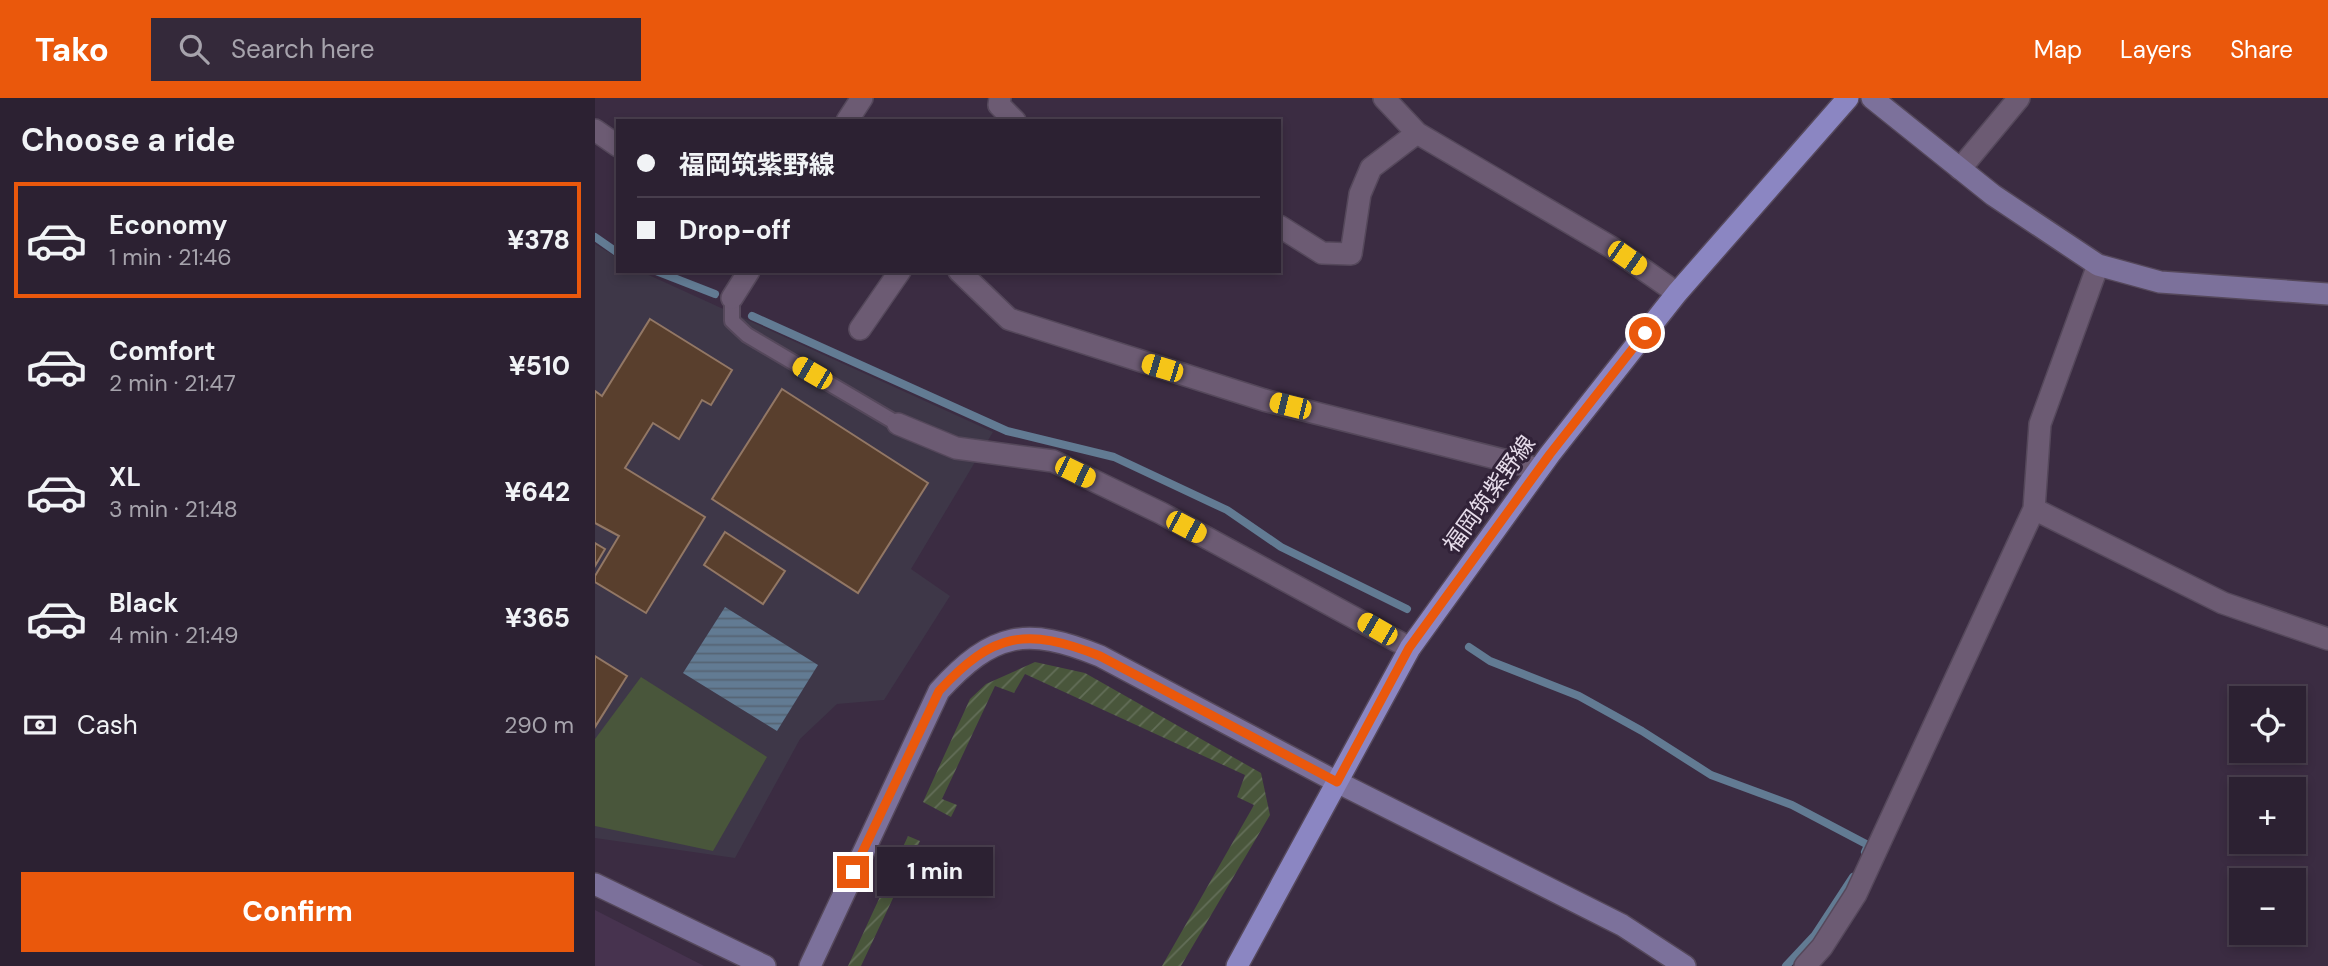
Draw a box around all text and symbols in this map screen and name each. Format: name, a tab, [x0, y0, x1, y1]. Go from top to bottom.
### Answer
search box	[151, 18, 641, 81]
text: Tako	[35, 28, 109, 71]
icon: search	[175, 30, 213, 68]
text: Search here	[231, 32, 374, 66]
text: Map	[2034, 34, 2082, 65]
text: Layers	[2120, 34, 2192, 65]
text: Share	[2230, 34, 2293, 65]
text: Choose a ride	[21, 119, 236, 161]
text: 福岡筑紫野線	[679, 148, 835, 182]
text: Economy	[109, 208, 227, 242]
icon: car	[25, 209, 88, 272]
text: Drop-off	[679, 213, 791, 247]
text: ¥378	[507, 223, 570, 257]
car	[1604, 237, 1651, 279]
text: 1 min · 21:46	[109, 242, 232, 272]
route start	[1629, 317, 1661, 349]
text: Comfort	[109, 334, 215, 368]
icon: car	[25, 335, 88, 398]
text: ¥510	[509, 349, 570, 383]
car	[1139, 352, 1186, 384]
car	[789, 353, 836, 393]
text: 2 min · 21:47	[109, 368, 236, 398]
car	[1268, 391, 1313, 421]
street label: 福岡筑紫野線	[1436, 429, 1542, 559]
car	[1052, 453, 1099, 491]
text: XL	[109, 460, 141, 494]
icon: car	[25, 461, 88, 524]
text: ¥642	[504, 475, 570, 509]
text: 3 min · 21:48	[109, 494, 238, 524]
car	[1163, 508, 1210, 546]
text: Black	[109, 586, 179, 620]
icon: car	[25, 587, 88, 650]
text: ¥365	[505, 601, 570, 635]
car	[1354, 609, 1401, 649]
text: 4 min · 21:49	[109, 620, 239, 650]
map controls	[2229, 686, 2306, 945]
button: locate	[2229, 686, 2306, 763]
icon: cash	[21, 706, 59, 744]
text: Cash	[77, 708, 138, 742]
text: 290 m	[504, 710, 574, 740]
button: +	[2229, 777, 2306, 854]
callout: 1 min	[877, 848, 993, 896]
route end	[837, 856, 869, 888]
text: 1 min	[907, 856, 963, 886]
button: −	[2229, 868, 2306, 945]
button: Confirm	[21, 872, 574, 952]

